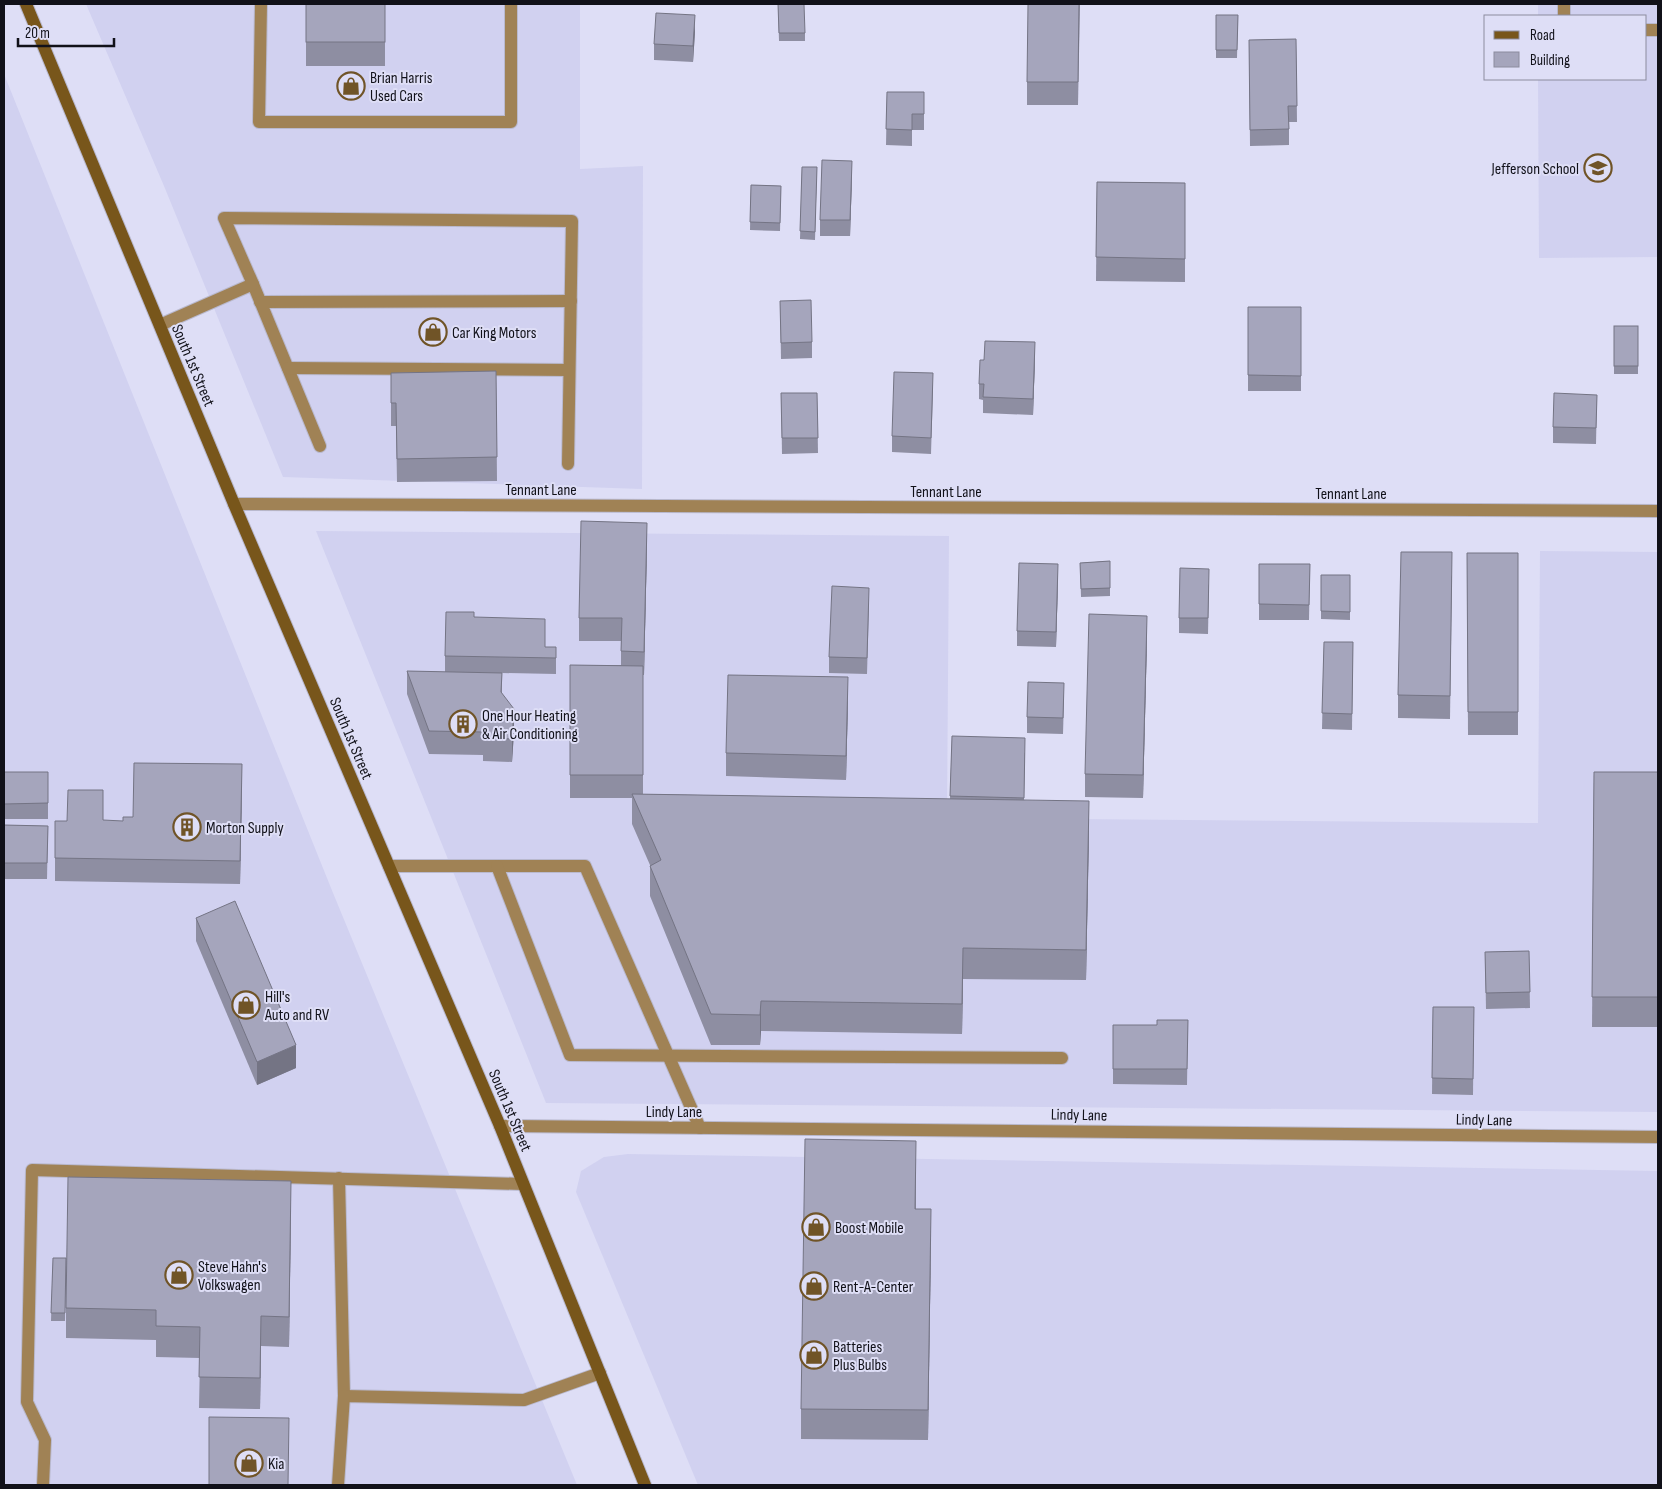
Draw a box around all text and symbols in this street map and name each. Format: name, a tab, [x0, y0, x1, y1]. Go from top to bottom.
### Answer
scale bar	[18, 15, 114, 47]
legend	[1484, 15, 1647, 80]
text: 20 m	[25, 24, 50, 43]
text: Road	[1530, 26, 1555, 45]
text: Building	[1530, 51, 1570, 70]
place label: Brian Harris Used Cars	[370, 69, 433, 106]
shop icon: Brian Harris Used Cars	[336, 71, 366, 101]
school or university icon: Jefferson School	[1583, 153, 1613, 183]
place label: Jefferson School	[1491, 160, 1579, 179]
shop icon: Car King Motors	[418, 317, 448, 347]
street label: South 1st Street	[167, 322, 218, 409]
place label: Car King Motors	[452, 324, 537, 343]
street label: Tennant Lane	[505, 481, 577, 500]
street label: Tennant Lane	[910, 483, 982, 502]
street label: Tennant Lane	[1315, 485, 1387, 504]
street label: South 1st Street	[325, 695, 376, 782]
place label: One Hour Heating & Air Conditioning	[482, 707, 578, 744]
building icon: One Hour Heating & Air Conditioning	[448, 709, 478, 739]
building icon: Morton Supply	[172, 812, 202, 842]
place label: Morton Supply	[206, 819, 284, 838]
place label: Hill's Auto and RV	[264, 988, 330, 1025]
shop icon: Hill's Auto and RV	[231, 990, 261, 1020]
street label: South 1st Street	[484, 1067, 535, 1154]
street label: Lindy Lane	[646, 1103, 702, 1122]
street label: Lindy Lane	[1051, 1106, 1107, 1125]
street label: Lindy Lane	[1456, 1111, 1512, 1130]
shop icon: Boost Mobile	[801, 1212, 831, 1242]
place label: Boost Mobile	[835, 1219, 904, 1238]
place label: Steve Hahn's Volkswagen	[198, 1258, 267, 1295]
shop icon: Steve Hahn's Volkswagen	[164, 1260, 194, 1290]
shop icon: Rent-A-Center	[799, 1271, 829, 1301]
place label: Rent-A-Center	[833, 1278, 914, 1297]
place label: Batteries Plus Bulbs	[833, 1338, 887, 1375]
shop icon: Batteries Plus Bulbs	[799, 1340, 829, 1370]
shop icon: Kia	[234, 1448, 264, 1478]
place label: Kia	[268, 1455, 284, 1474]

